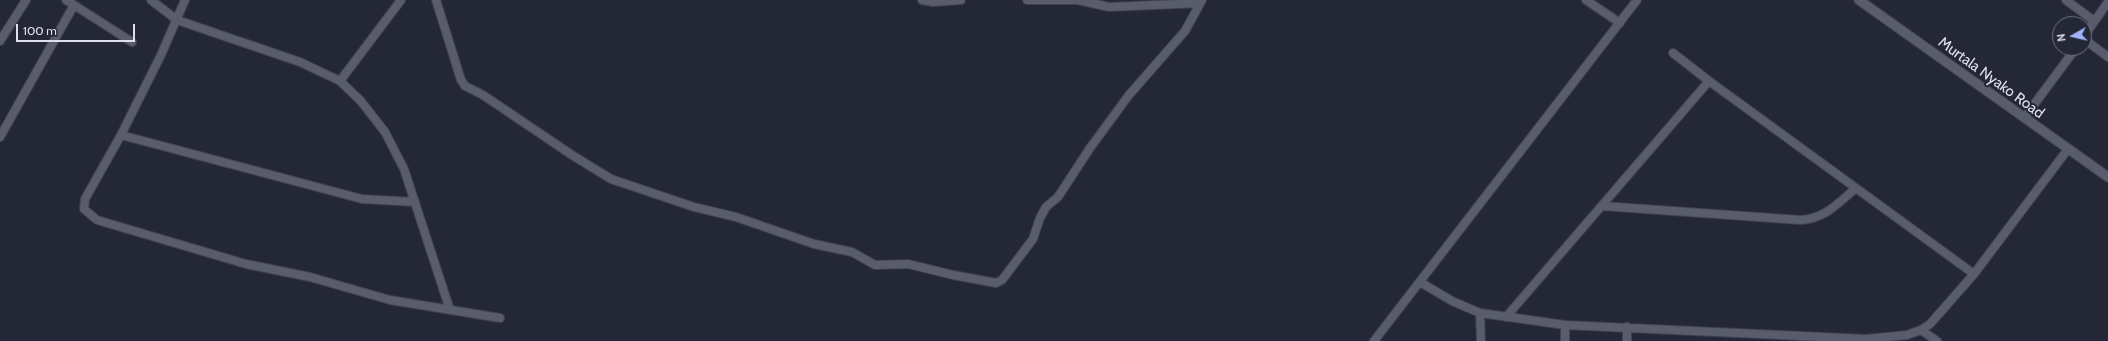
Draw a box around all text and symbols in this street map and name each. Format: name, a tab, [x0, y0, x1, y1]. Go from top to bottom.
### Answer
scale bar	[18, 16, 137, 42]
north arrow	[2052, 16, 2092, 56]
text: 100 m	[23, 23, 57, 38]
text: N	[2054, 33, 2069, 42]
street label: Murtala Nyako Road	[1934, 34, 2048, 122]

